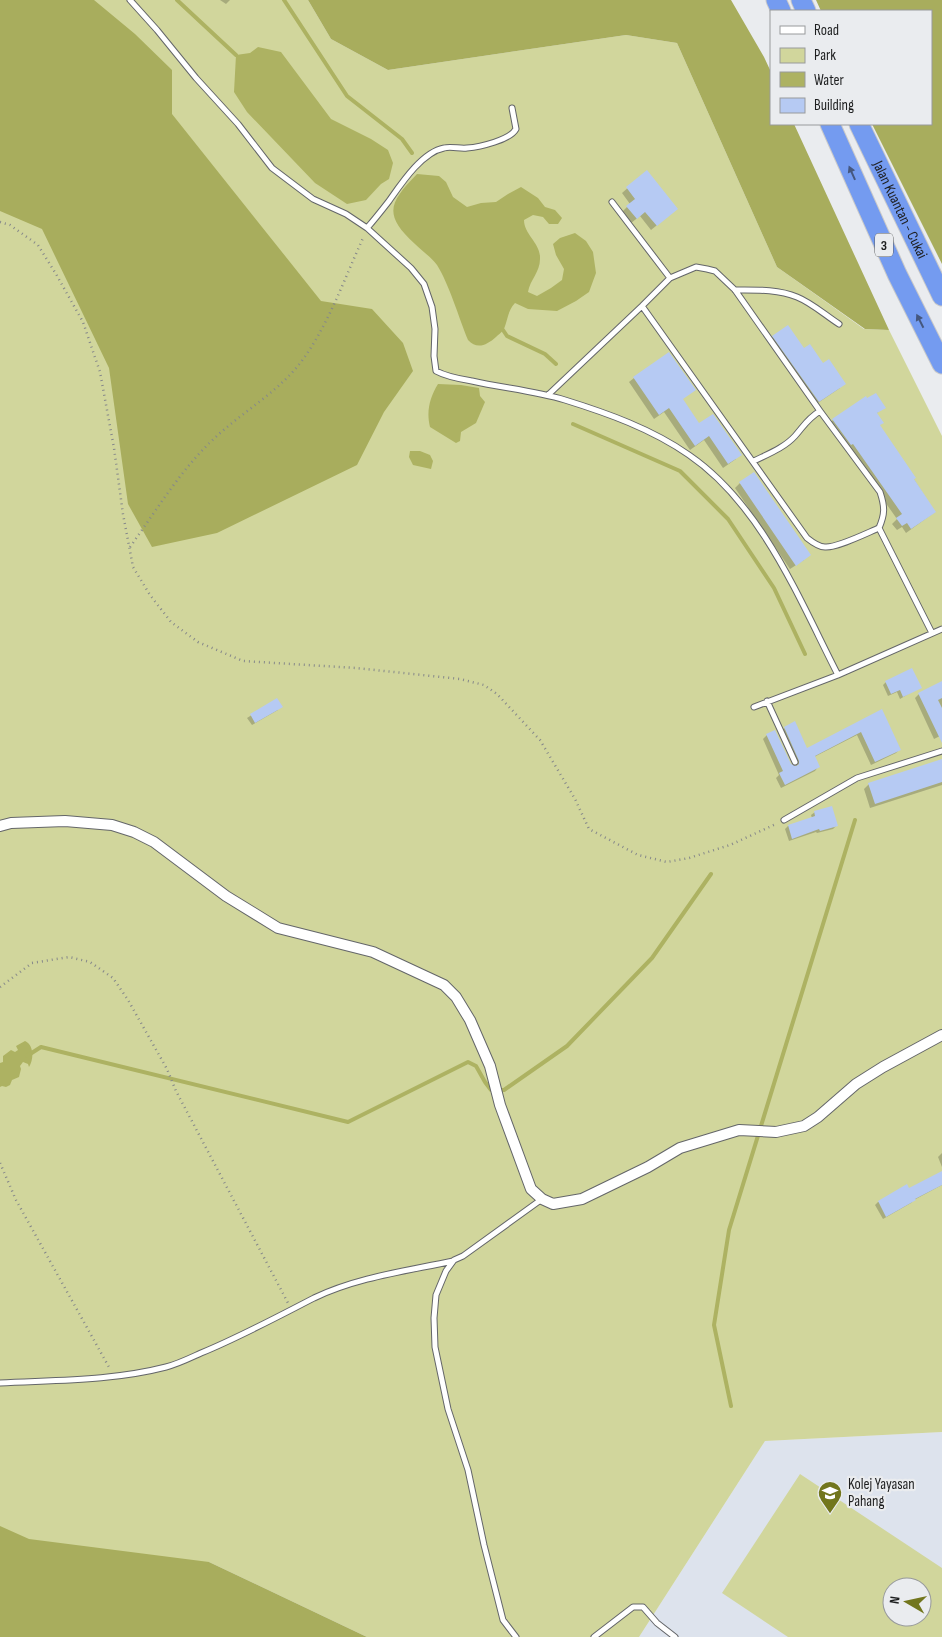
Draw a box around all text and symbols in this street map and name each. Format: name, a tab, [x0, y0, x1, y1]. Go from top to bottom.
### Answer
legend	[770, 10, 932, 125]
text: Road	[814, 21, 839, 40]
text: Park	[814, 46, 836, 65]
text: Water	[814, 71, 845, 90]
text: Building	[814, 96, 854, 115]
street label: Jalan Kuantan - Cukai	[868, 157, 932, 262]
one-way arrow	[848, 166, 856, 180]
road number: 3	[875, 234, 893, 256]
one-way arrow	[916, 314, 924, 328]
place label: Kolej Yayasan Pahang	[848, 1475, 915, 1511]
school or university icon: Kolej Yayasan Pahang	[817, 1480, 843, 1514]
north arrow	[882, 1577, 932, 1627]
text: N	[886, 1595, 904, 1605]

